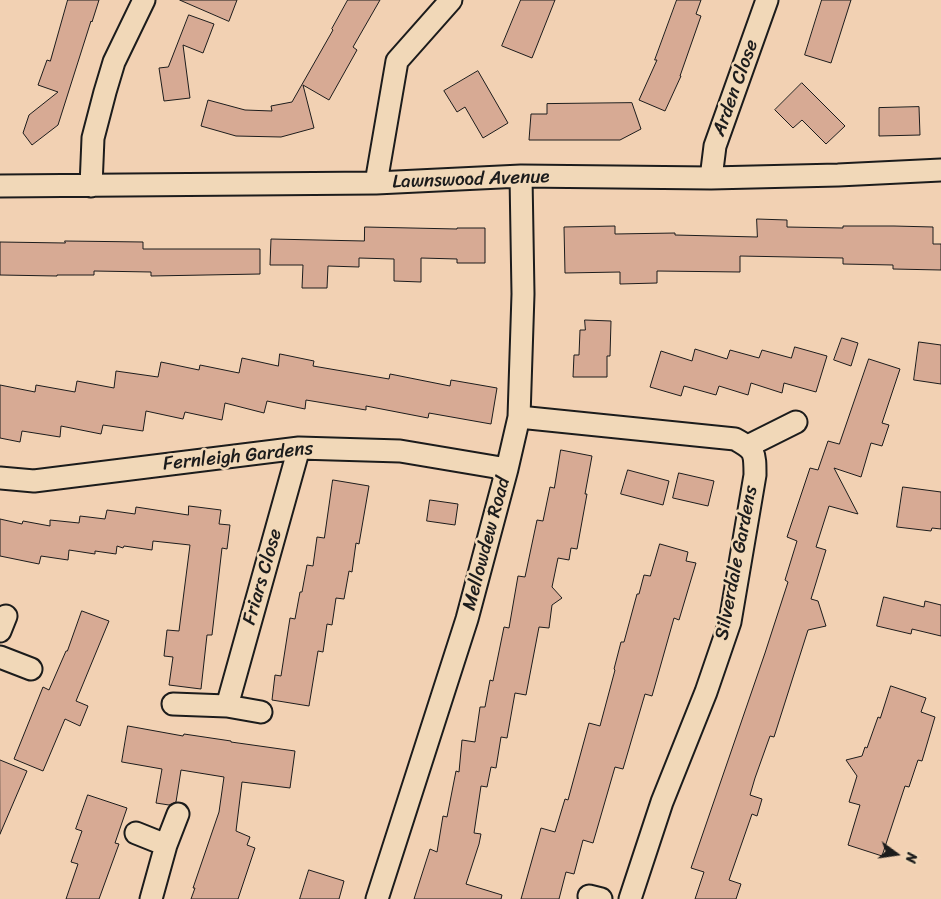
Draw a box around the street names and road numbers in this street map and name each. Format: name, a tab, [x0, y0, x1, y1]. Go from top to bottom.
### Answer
street label: Arden Close	[708, 37, 764, 139]
street label: Lawnswood Avenue	[392, 166, 550, 194]
street label: Fernleigh Gardens	[162, 438, 314, 476]
street label: Mellowdew Road	[458, 475, 516, 613]
street label: Silverdale Gardens	[711, 484, 763, 642]
street label: Friars Close	[238, 526, 288, 628]

